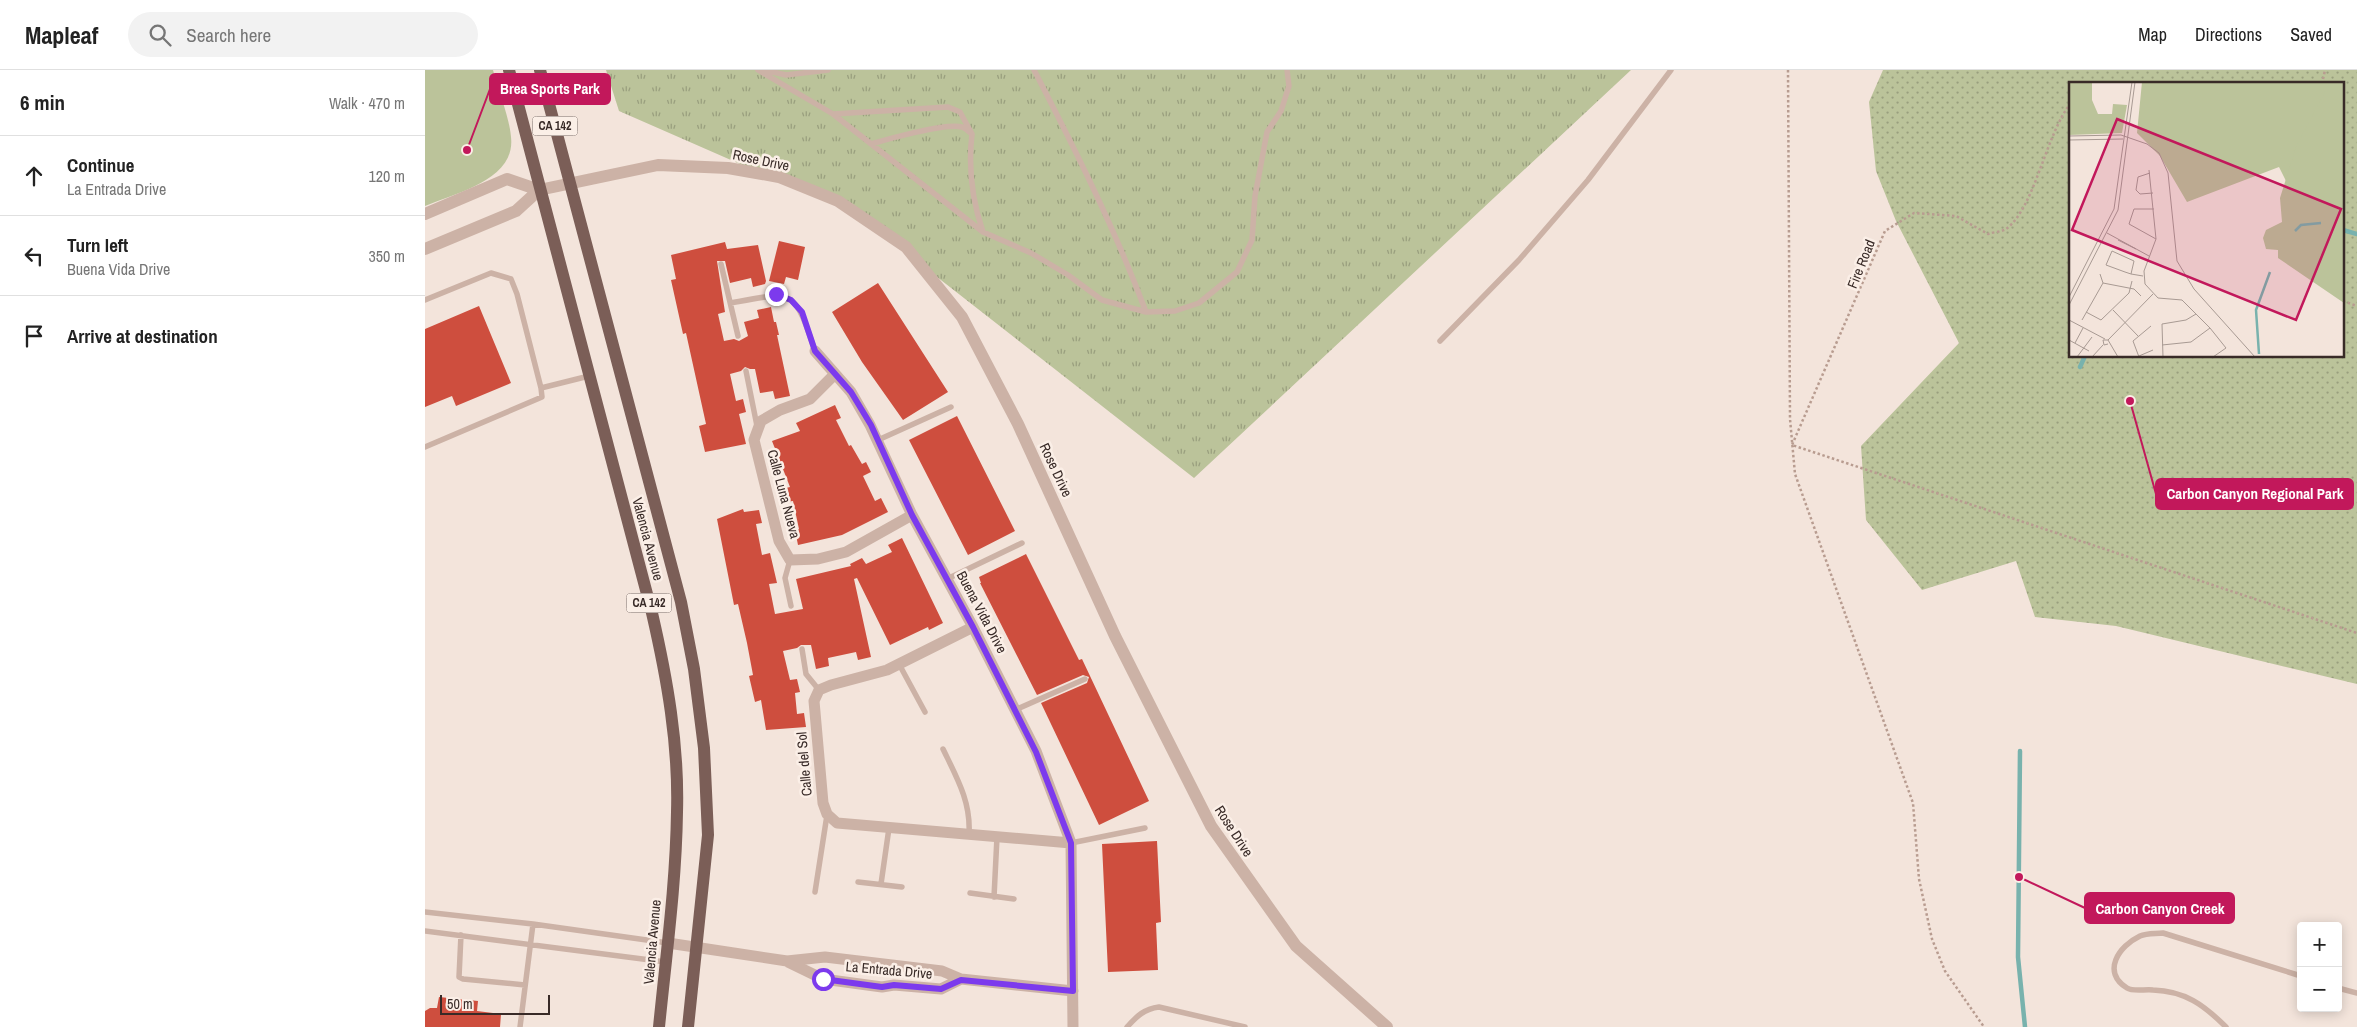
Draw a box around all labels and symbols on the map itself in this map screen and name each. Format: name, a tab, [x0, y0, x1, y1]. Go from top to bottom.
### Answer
callout: Brea Sports Park	[490, 74, 610, 104]
text: Brea Sports Park	[500, 78, 600, 99]
inset map	[2069, 82, 2345, 358]
road number: CA 142	[533, 116, 577, 136]
street label: Rose Drive	[731, 145, 791, 175]
street label: Fire Road	[1843, 237, 1879, 291]
route end	[765, 283, 788, 306]
street label: Rose Drive	[1036, 440, 1076, 500]
street label: Calle Luna Nueva	[763, 448, 805, 541]
callout: Carbon Canyon Regional Park	[2156, 479, 2353, 509]
text: Carbon Canyon Regional Park	[2166, 483, 2344, 504]
street label: Valencia Avenue	[628, 496, 668, 582]
street label: Buena Vida Drive	[953, 568, 1011, 656]
road number: CA 142	[627, 594, 671, 612]
street label: Calle del Sol	[792, 731, 816, 797]
street label: Rose Drive	[1211, 802, 1257, 860]
callout: Carbon Canyon Creek	[2085, 893, 2234, 923]
text: Carbon Canyon Creek	[2095, 898, 2225, 919]
street label: Valencia Avenue	[639, 899, 665, 985]
street label: La Entrada Drive	[845, 957, 933, 983]
route start	[812, 968, 835, 991]
scale bar	[440, 992, 550, 1015]

